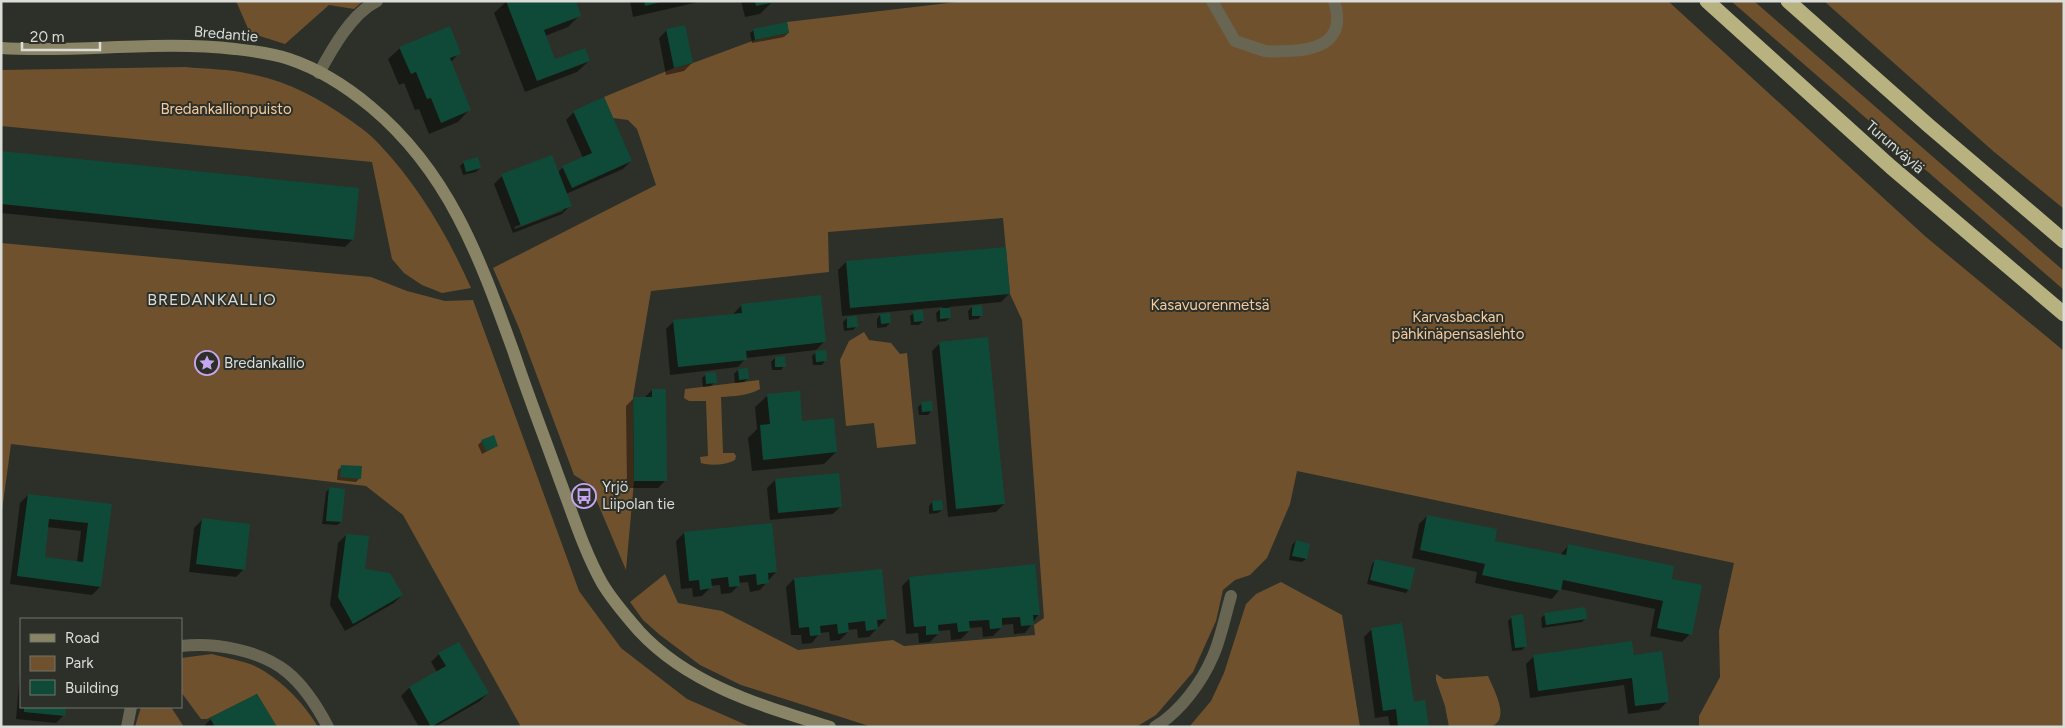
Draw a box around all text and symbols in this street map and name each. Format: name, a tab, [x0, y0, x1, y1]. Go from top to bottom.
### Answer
scale bar	[22, 20, 100, 52]
street label: Bredantie	[193, 22, 259, 46]
text: 20 m	[30, 28, 64, 46]
park label: Bredankallionpuisto	[160, 100, 292, 118]
street label: Turunväylä	[1862, 117, 1928, 177]
district label: BREDANKALLIO	[147, 290, 277, 309]
park label: Kasavuorenmetsä	[1151, 296, 1269, 314]
park label: Karvasbackan pähkinäpensaslehto	[1392, 308, 1525, 343]
place icon: Bredankallio	[194, 350, 220, 376]
place label: Bredankallio	[224, 354, 305, 372]
place label: Yrjö Liipolan tie	[602, 478, 675, 513]
bus stop icon: Yrjö Liipolan tie	[571, 483, 597, 509]
legend	[20, 618, 182, 708]
text: Road	[65, 629, 100, 647]
text: Park	[65, 654, 94, 672]
text: Building	[65, 679, 119, 697]

